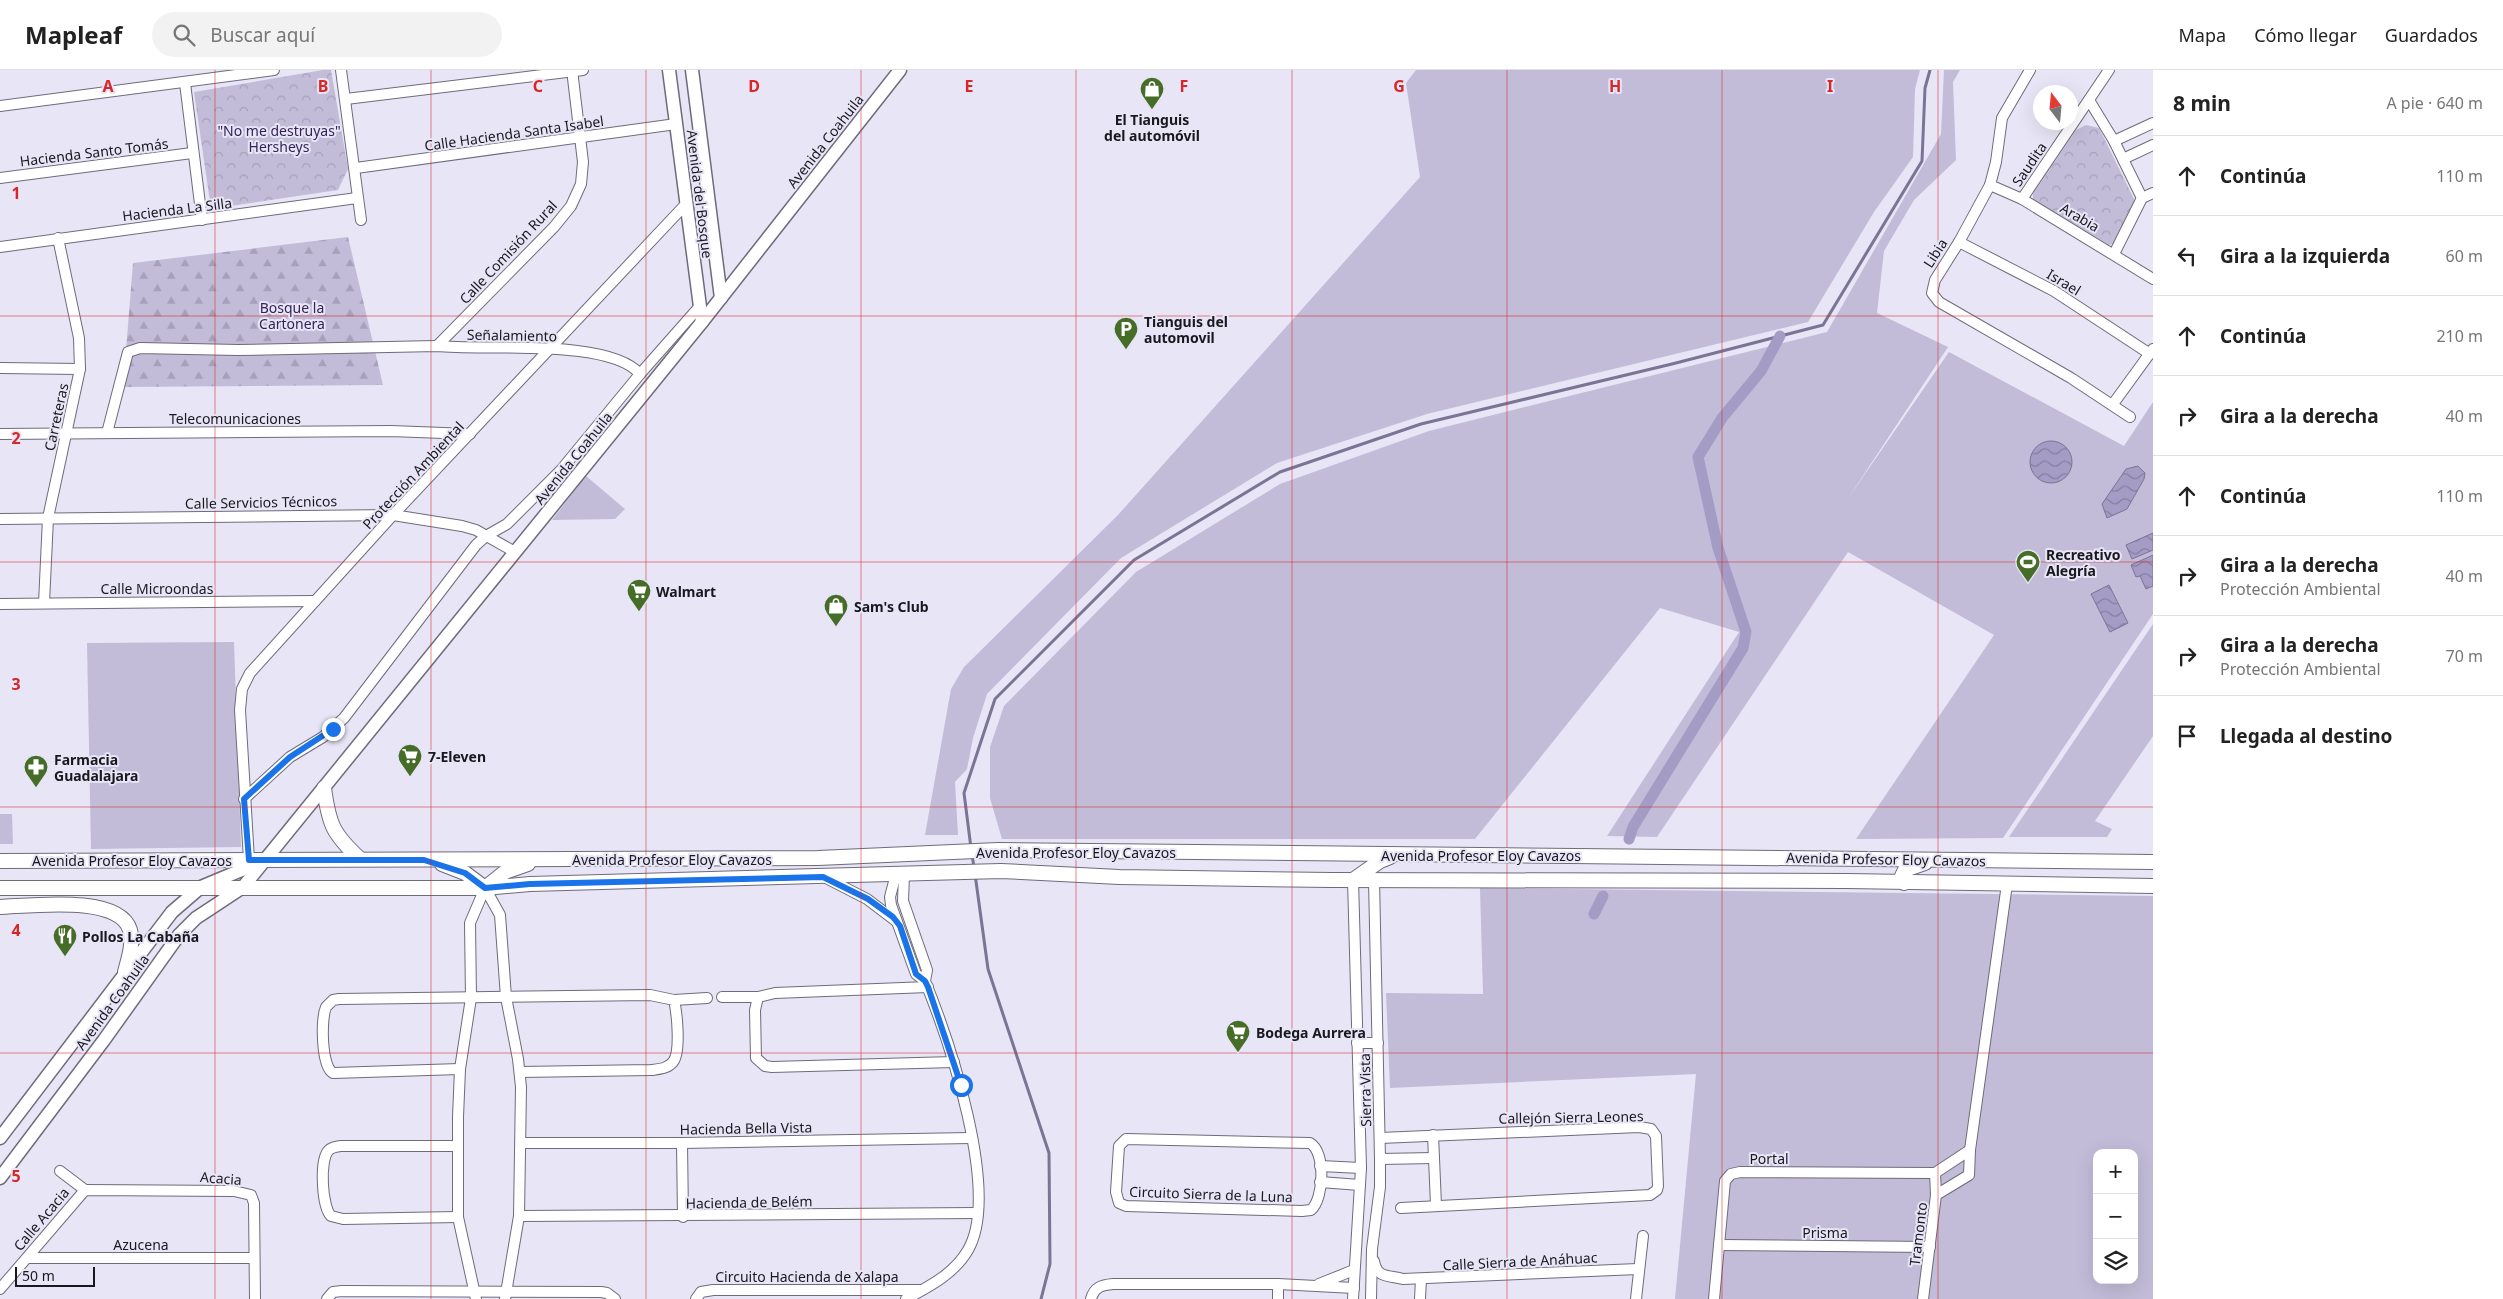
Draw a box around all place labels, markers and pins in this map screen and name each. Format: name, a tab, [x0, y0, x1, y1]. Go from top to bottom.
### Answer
shop icon: El Tianguis del automóvil	[1139, 76, 1165, 110]
place label: El Tianguis del automóvil	[1104, 110, 1200, 145]
place label: Tianguis del automovil	[1144, 312, 1228, 347]
parking icon: Tianguis del automovil	[1113, 316, 1139, 350]
place label: Recreativo Alegría	[2046, 545, 2121, 580]
sports icon: Recreativo Alegría	[2015, 549, 2041, 583]
supermarket icon: Walmart	[626, 578, 652, 612]
place label: Walmart	[656, 582, 716, 601]
shop icon: Sam's Club	[823, 593, 849, 627]
place label: Sam's Club	[854, 597, 929, 616]
supermarket icon: 7-Eleven	[397, 743, 423, 777]
place label: 7-Eleven	[428, 747, 486, 766]
place label: Farmacia Guadalajara	[54, 750, 138, 785]
pharmacy icon: Farmacia Guadalajara	[23, 754, 49, 788]
restaurant icon: Pollos La Cabaña	[52, 923, 78, 957]
place label: Pollos La Cabaña	[82, 927, 199, 946]
supermarket icon: Bodega Aurrera	[1225, 1019, 1251, 1053]
place label: Bodega Aurrera	[1256, 1023, 1366, 1042]

